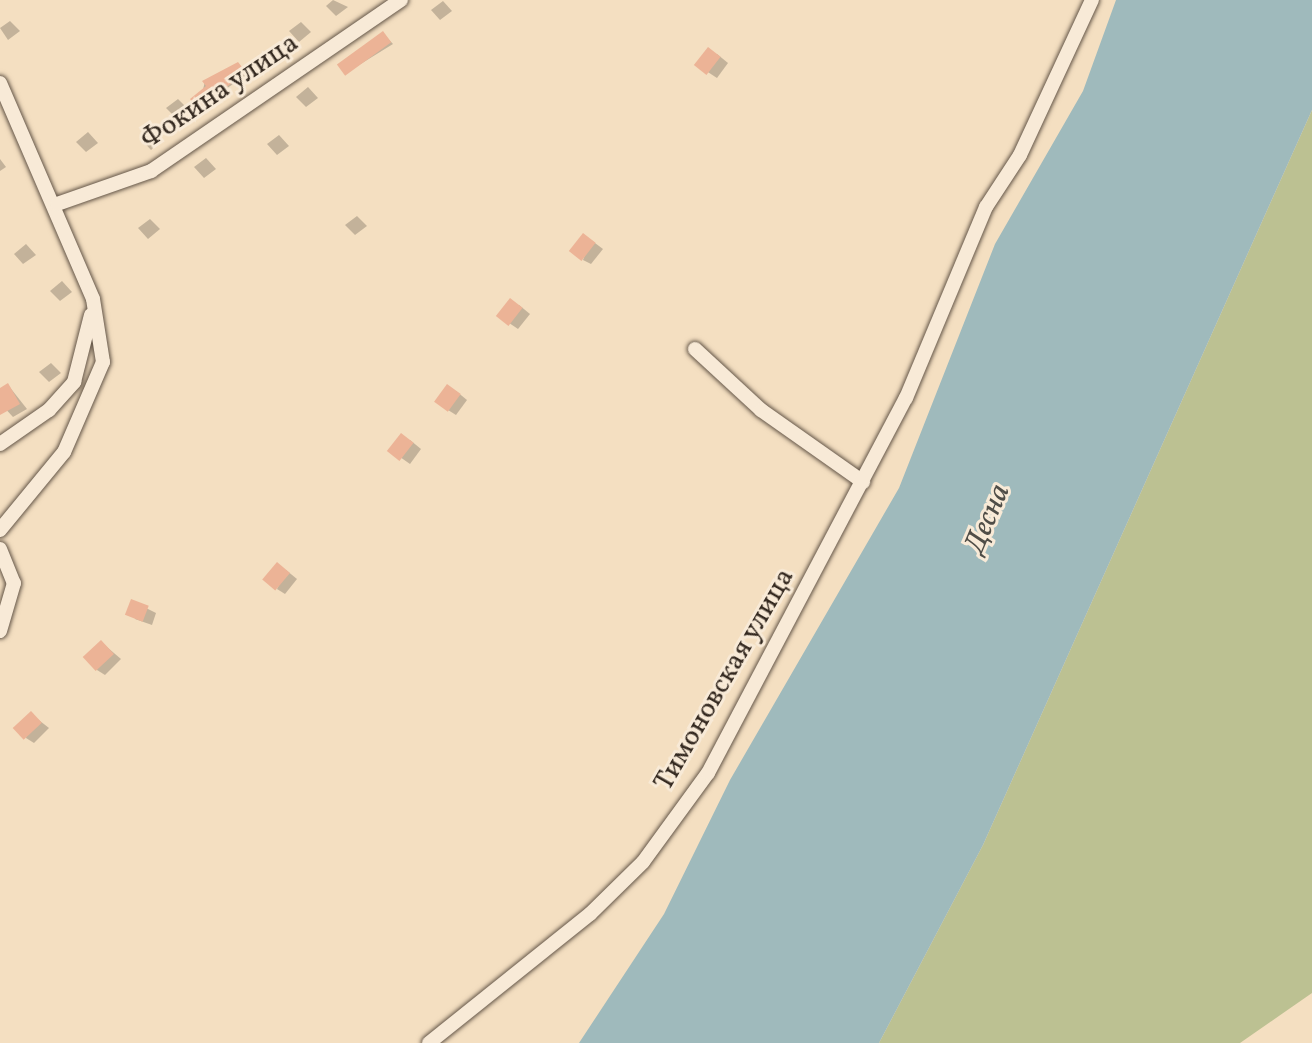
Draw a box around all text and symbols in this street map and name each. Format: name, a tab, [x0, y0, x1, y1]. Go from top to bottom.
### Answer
street label: Фокина улица	[134, 27, 306, 157]
water label: Десна	[957, 479, 1019, 559]
street label: Тимоновская улица	[647, 562, 803, 798]

